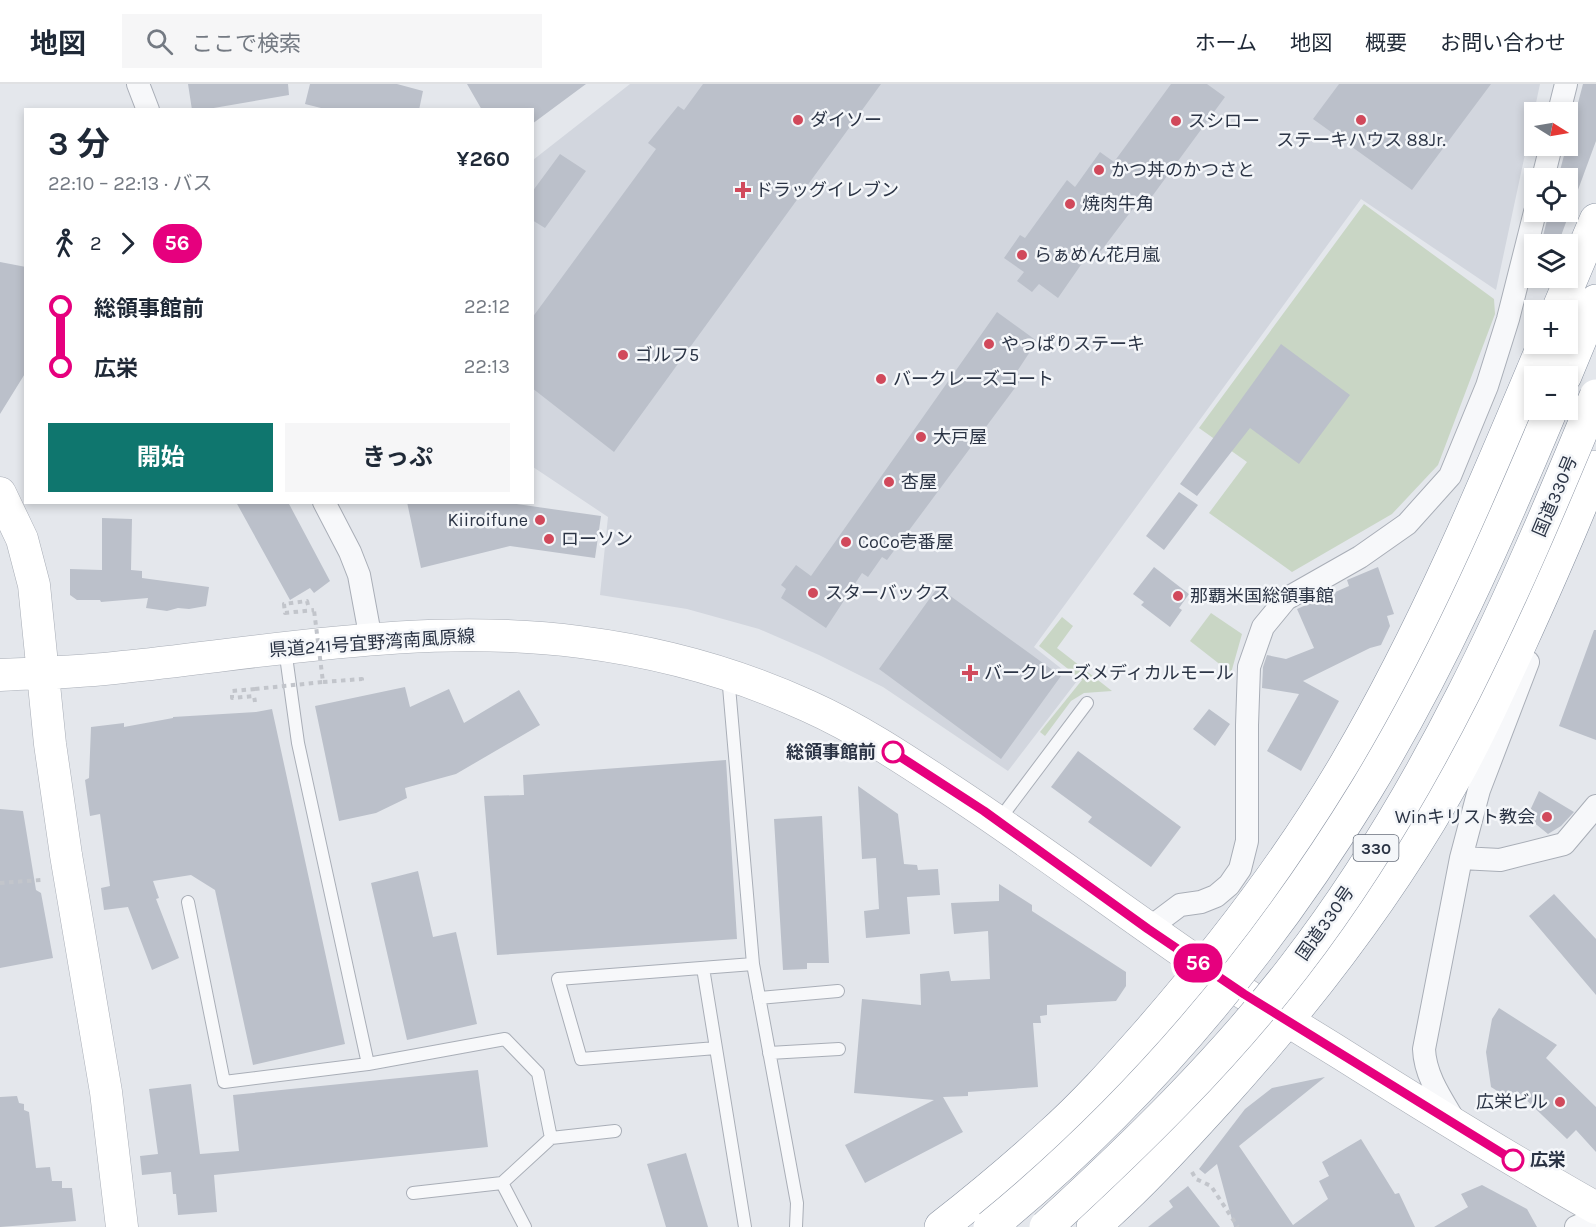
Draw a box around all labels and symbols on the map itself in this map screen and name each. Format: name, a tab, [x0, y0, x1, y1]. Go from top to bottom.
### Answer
north arrow	[1524, 102, 1578, 156]
place label: ダイソー	[810, 109, 882, 131]
place label: スシロー	[1188, 110, 1260, 132]
marker: ダイソー	[791, 113, 805, 127]
marker: ステーキハウス 88Jr.	[1354, 113, 1368, 127]
marker: スシロー	[1169, 114, 1183, 128]
place label: ステーキハウス 88Jr.	[1276, 129, 1446, 151]
place label: かつ丼のかつさと	[1111, 159, 1255, 181]
marker: かつ丼のかつさと	[1092, 163, 1106, 177]
place label: ドラッグイレブン	[755, 179, 899, 201]
marker: ドラッグイレブン	[736, 183, 750, 197]
place label: 焼肉牛角	[1082, 193, 1154, 215]
marker: 焼肉牛角	[1063, 197, 1077, 211]
place label: らぁめん花月嵐	[1034, 244, 1160, 266]
marker: らぁめん花月嵐	[1015, 248, 1029, 262]
place label: やっぱりステーキ	[1001, 333, 1145, 355]
marker: やっぱりステーキ	[982, 337, 996, 351]
place label: ゴルフ5	[635, 344, 699, 366]
marker: ゴルフ5	[616, 348, 630, 362]
place label: バークレーズコート	[893, 368, 1054, 390]
marker: バークレーズコート	[874, 372, 888, 386]
place label: 大戸屋	[933, 426, 987, 448]
marker: 大戸屋	[914, 430, 928, 444]
street label: 国道330号	[1528, 452, 1582, 540]
place label: 杏屋	[901, 471, 937, 493]
marker: 杏屋	[882, 475, 896, 489]
place label: Kiiroifune	[447, 509, 528, 531]
marker: Kiiroifune	[533, 513, 547, 527]
place label: ローソン	[561, 528, 633, 550]
place label: CoCo壱番屋	[858, 531, 954, 553]
marker: ローソン	[542, 532, 556, 546]
marker: CoCo壱番屋	[839, 535, 853, 549]
place label: スターバックス	[825, 582, 950, 604]
place label: 那覇米国総領事館	[1190, 585, 1334, 607]
marker: スターバックス	[806, 586, 820, 600]
marker: 那覇米国総領事館	[1171, 589, 1185, 603]
street label: 県道241号宜野湾南風原線	[268, 625, 476, 661]
place label: バークレーズメディカルモール	[984, 662, 1234, 684]
marker: バークレーズメディカルモール	[961, 664, 979, 682]
place label: 総領事館前	[786, 741, 876, 763]
marker: 総領事館前	[882, 741, 904, 763]
place label: Winキリスト教会	[1395, 806, 1535, 828]
marker: Winキリスト教会	[1540, 810, 1554, 824]
road number: 330	[1354, 835, 1398, 861]
street label: 国道330号	[1291, 881, 1359, 965]
line badge: 56	[1171, 944, 1225, 982]
place label: 広栄ビル	[1476, 1091, 1548, 1113]
marker: 広栄ビル	[1553, 1095, 1567, 1109]
marker: 広栄	[1502, 1149, 1524, 1171]
place label: 広栄	[1530, 1149, 1566, 1171]

